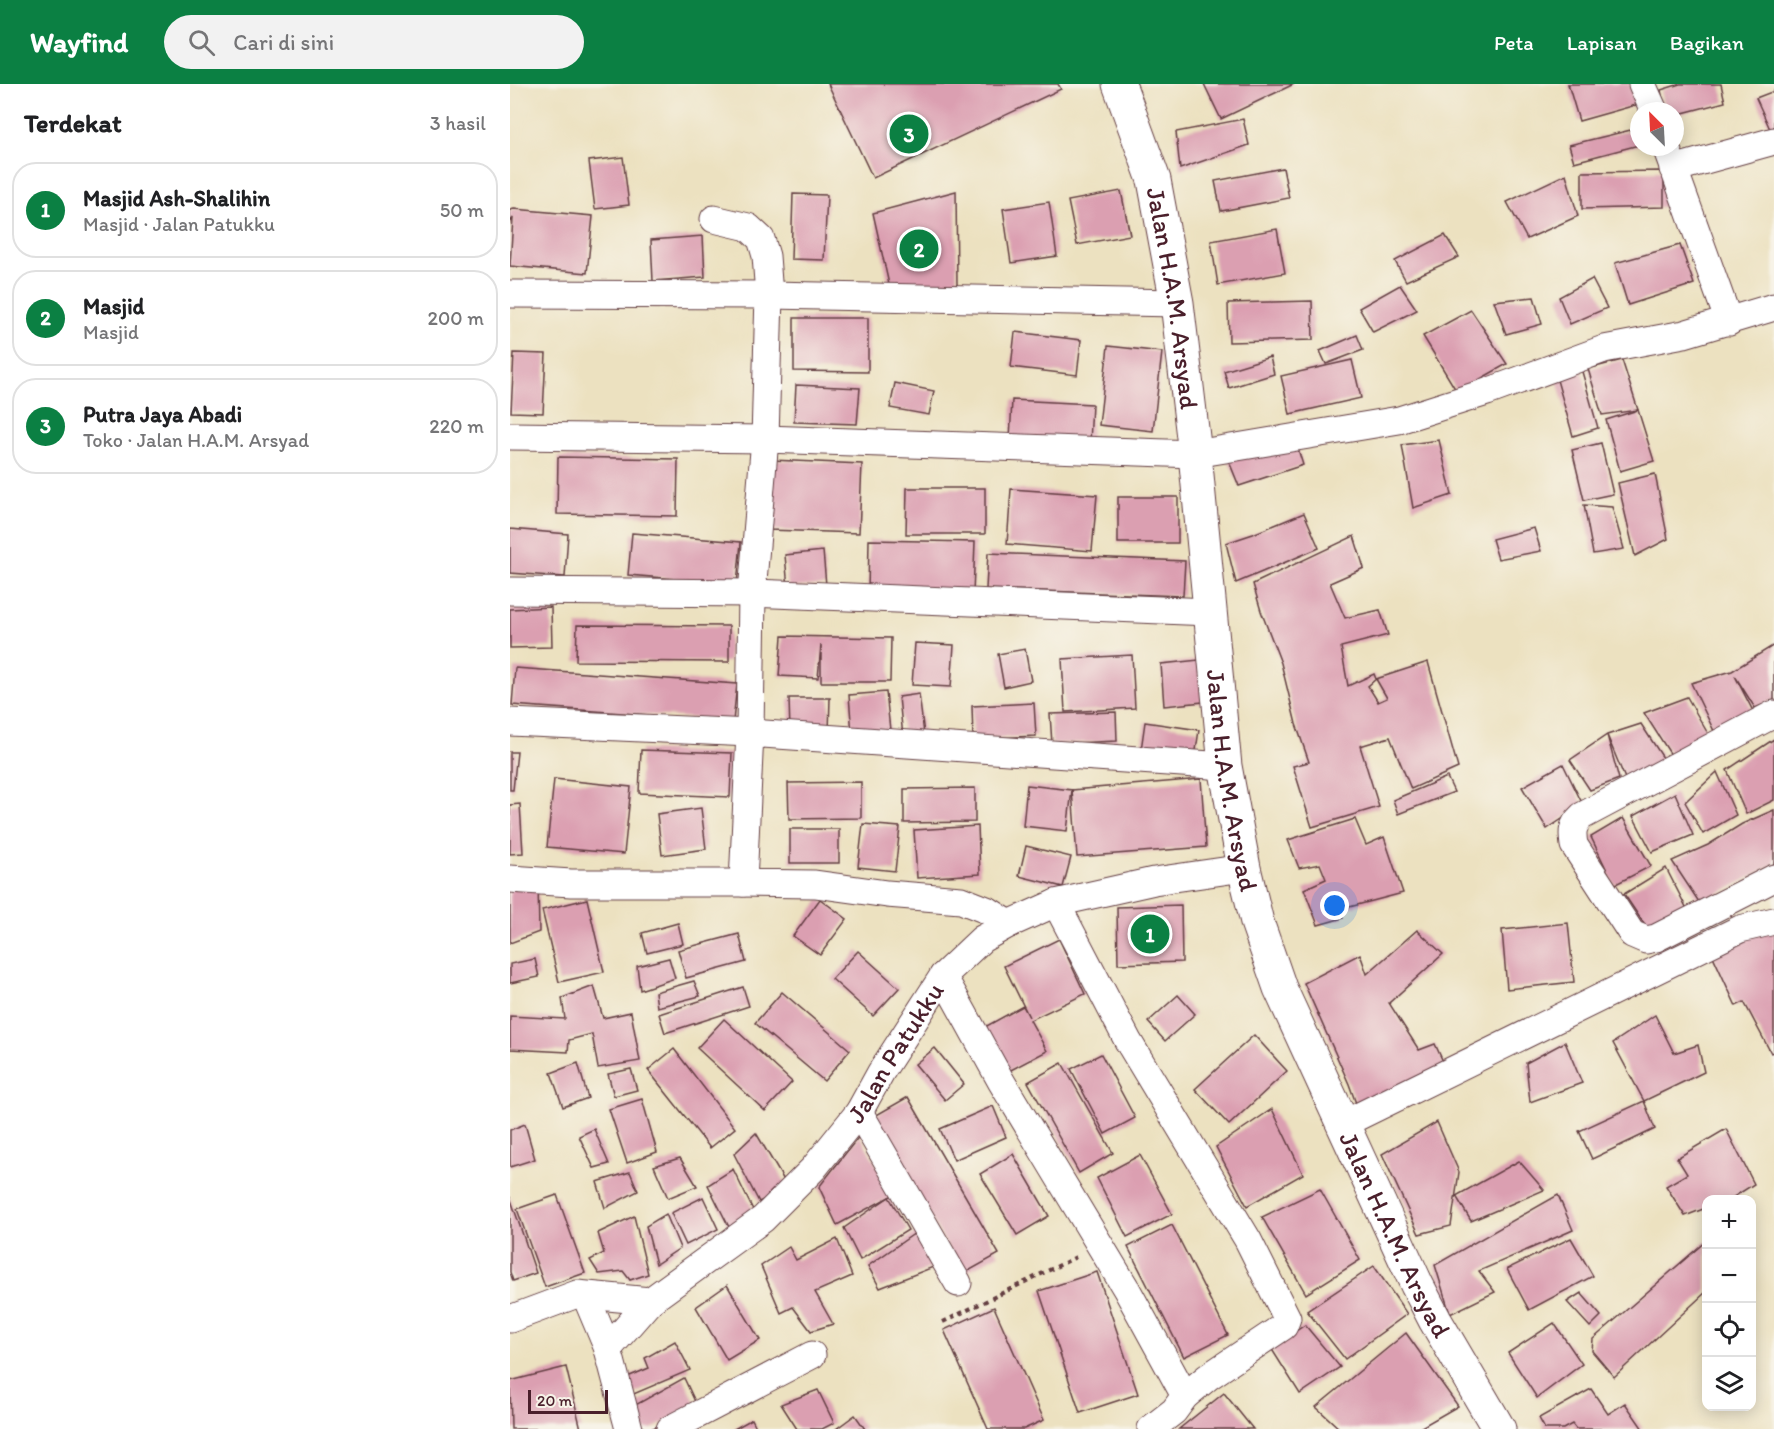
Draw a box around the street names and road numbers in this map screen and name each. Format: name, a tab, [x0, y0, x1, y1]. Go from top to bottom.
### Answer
street label: Jalan H.A.M. Arsyad	[1140, 185, 1206, 412]
street label: Jalan H.A.M. Arsyad	[1200, 668, 1265, 895]
street label: Jalan Patukku	[840, 976, 951, 1130]
street label: Jalan H.A.M. Arsyad	[1332, 1126, 1458, 1344]

